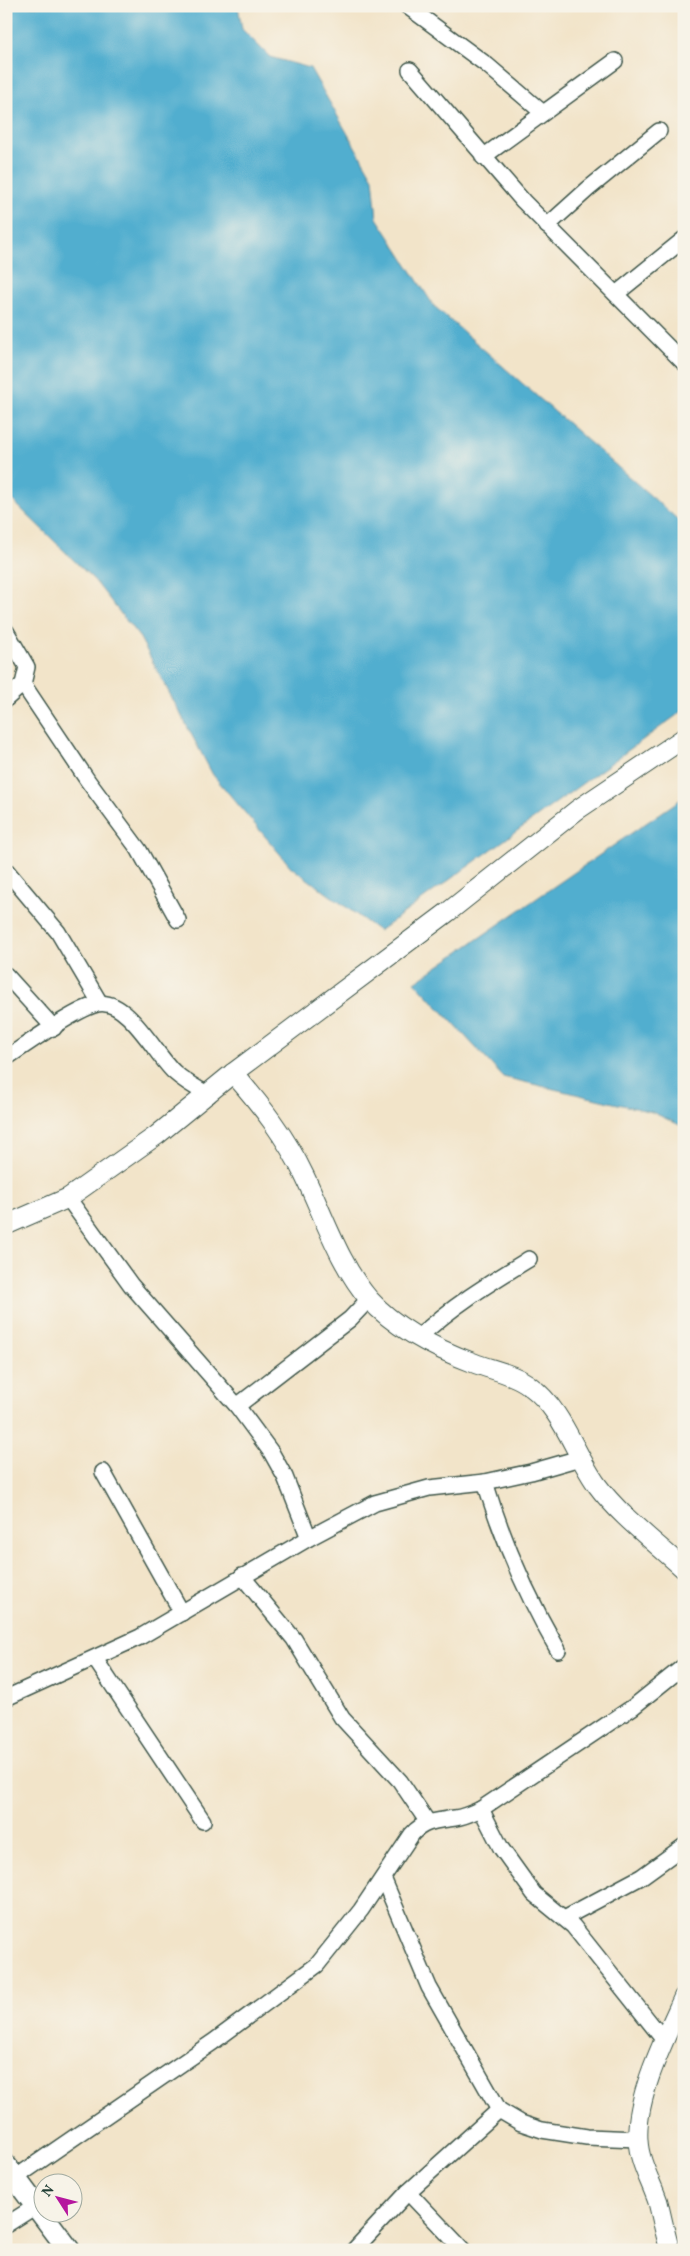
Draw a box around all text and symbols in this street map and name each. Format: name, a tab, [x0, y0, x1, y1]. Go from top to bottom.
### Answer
north arrow	[32, 2174, 82, 2224]
text: N	[38, 2182, 59, 2201]

